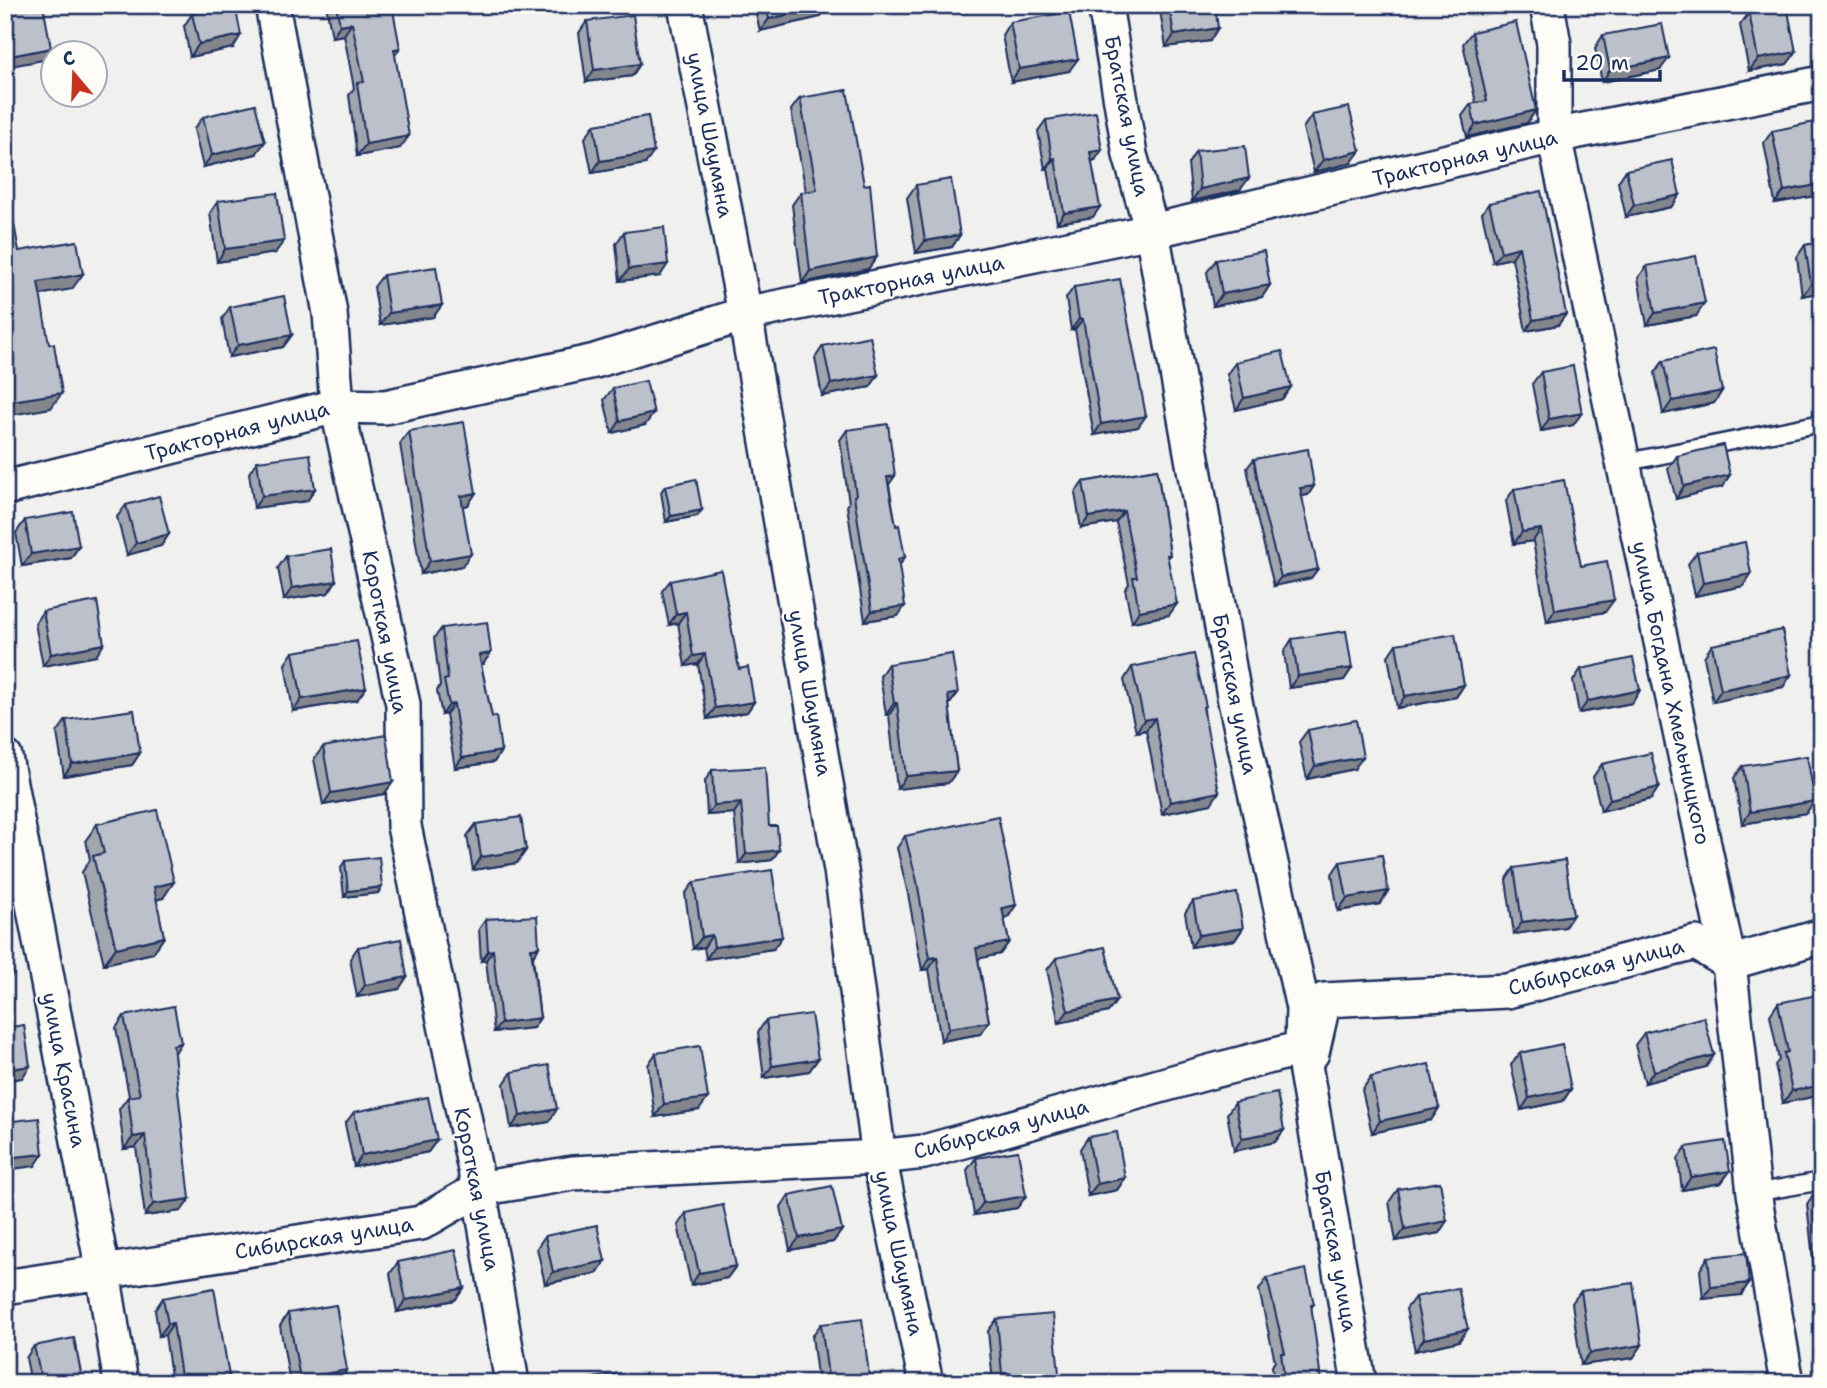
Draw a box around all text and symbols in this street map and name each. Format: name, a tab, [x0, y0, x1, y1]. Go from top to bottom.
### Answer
street label: Братская улица	[1098, 33, 1156, 199]
north arrow	[38, 38, 108, 108]
scale bar	[1564, 38, 1661, 82]
text: С	[59, 45, 78, 72]
text: 20 m	[1575, 49, 1629, 77]
street label: улица Шаумяна	[680, 50, 740, 220]
street label: Тракторная улица	[1370, 123, 1560, 193]
street label: Тракторная улица	[816, 248, 1006, 312]
street label: Тракторная улица	[142, 395, 332, 467]
street label: улица Богдана Хмельницкого	[1625, 539, 1717, 847]
street label: Короткая улица	[355, 548, 415, 716]
street label: улица Шаумяна	[782, 608, 838, 778]
street label: Братская улица	[1206, 611, 1264, 777]
street label: Сибирская улица	[1505, 932, 1687, 1002]
street label: улица Красина	[35, 990, 93, 1150]
street label: Сибирская улица	[910, 1092, 1092, 1166]
street label: Короткая улица	[447, 1105, 507, 1273]
street label: улица Шаумяна	[868, 1168, 930, 1338]
street label: Братская улица	[1308, 1168, 1364, 1334]
street label: Сибирская улица	[233, 1210, 415, 1266]

